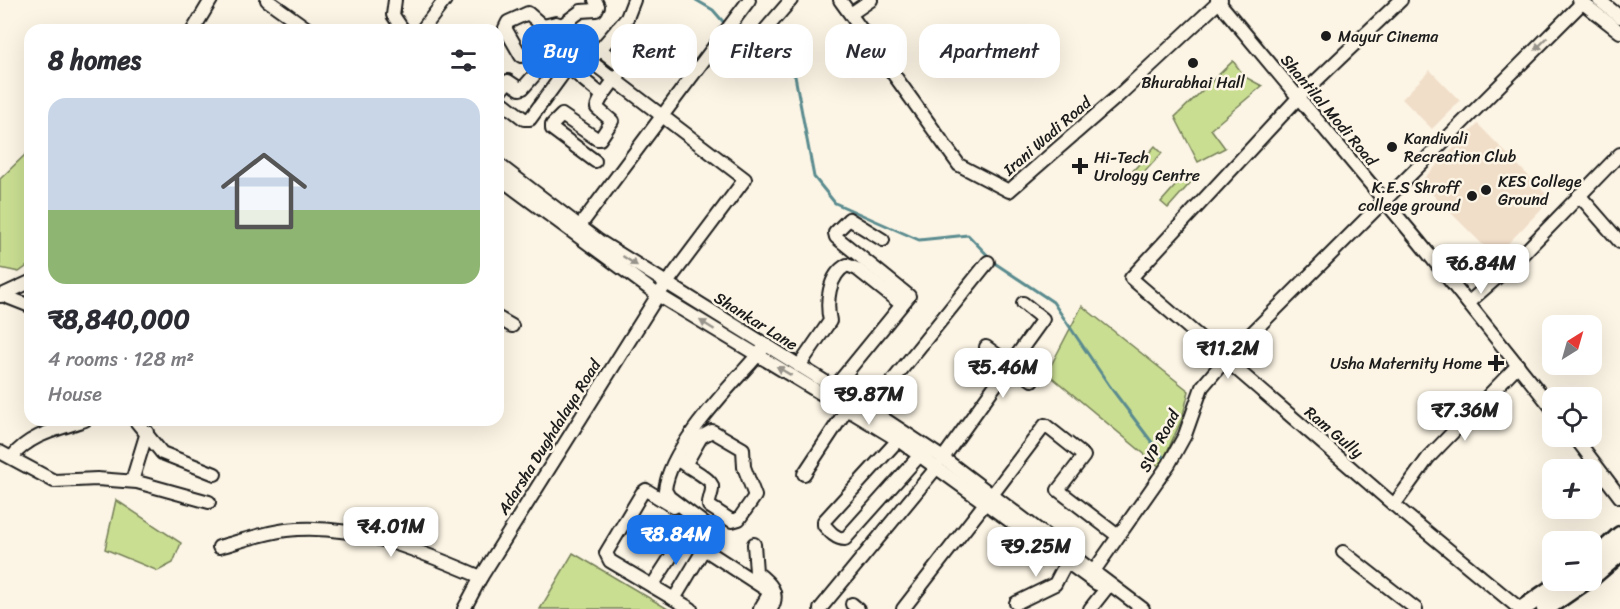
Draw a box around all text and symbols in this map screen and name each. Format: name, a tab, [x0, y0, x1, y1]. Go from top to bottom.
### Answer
place label: Mayur Cinema	[1338, 22, 1439, 51]
chip: Buy	[522, 24, 599, 78]
chip: Rent	[611, 24, 697, 78]
chip: Filters	[709, 24, 813, 78]
chip: New	[825, 24, 907, 78]
chip: Apartment	[919, 24, 1060, 78]
marker: Mayur Cinema	[1319, 29, 1333, 43]
text: 8 homes	[48, 37, 141, 83]
one-way arrow	[1533, 37, 1548, 51]
icon: filters	[447, 44, 480, 77]
street label: Shantilal Modi Road	[1273, 47, 1386, 174]
marker: Bhurabhai Hall	[1186, 56, 1200, 70]
place label: Bhurabhai Hall	[1141, 68, 1245, 97]
street label: Irani Wadi Road	[995, 88, 1099, 184]
place label: Kandivali Recreation Club	[1404, 124, 1517, 171]
icon: home	[210, 137, 318, 245]
marker: Kandivali Recreation Club	[1385, 140, 1399, 154]
place label: Hi-Tech Urology Centre	[1094, 143, 1200, 190]
marker: Hi-Tech Urology Centre	[1071, 157, 1089, 175]
place label: KES College Ground	[1498, 167, 1582, 214]
place label: K.E.S Shroff college ground	[1358, 173, 1463, 220]
marker: KES College Ground	[1479, 183, 1493, 197]
marker: K.E.S Shroff college ground	[1465, 189, 1479, 203]
pin: ₹6.84M	[1432, 244, 1530, 295]
text: ₹6.84M	[1446, 246, 1516, 281]
one-way arrow	[622, 255, 638, 266]
street label: Shankar Lane	[708, 284, 804, 358]
text: ₹8,840,000	[48, 296, 190, 342]
north arrow	[1542, 315, 1602, 375]
map controls	[1542, 315, 1602, 591]
one-way arrow	[699, 319, 715, 330]
pin: ₹11.2M	[1179, 329, 1277, 380]
text: ₹11.2M	[1197, 331, 1259, 366]
text: 4 rooms · 128 m²	[48, 342, 194, 377]
pin: ₹5.46M	[954, 348, 1052, 399]
place label: Usha Maternity Home	[1330, 349, 1482, 378]
text: ₹5.46M	[968, 350, 1038, 385]
street label: Adarsha Dughdalaya Road	[489, 352, 610, 521]
marker: Usha Maternity Home	[1487, 354, 1505, 372]
one-way arrow	[776, 366, 792, 377]
pin: ₹9.87M	[820, 375, 918, 426]
text: House	[48, 377, 102, 412]
text: ₹9.87M	[834, 377, 904, 412]
button: locate	[1542, 387, 1602, 447]
pin: ₹7.36M	[1416, 391, 1514, 442]
text: ₹7.36M	[1431, 393, 1499, 428]
street label: Ram Gully	[1298, 398, 1371, 466]
street label: SVP Road	[1130, 403, 1188, 477]
button: +	[1542, 459, 1602, 519]
pin: ₹4.01M	[342, 507, 440, 558]
text: ₹4.01M	[357, 509, 425, 544]
pin: ₹8.84M	[627, 515, 725, 566]
text: ₹8.84M	[641, 517, 711, 552]
pin: ₹9.25M	[987, 527, 1085, 578]
text: ₹9.25M	[1001, 529, 1071, 564]
button: −	[1542, 531, 1602, 591]

